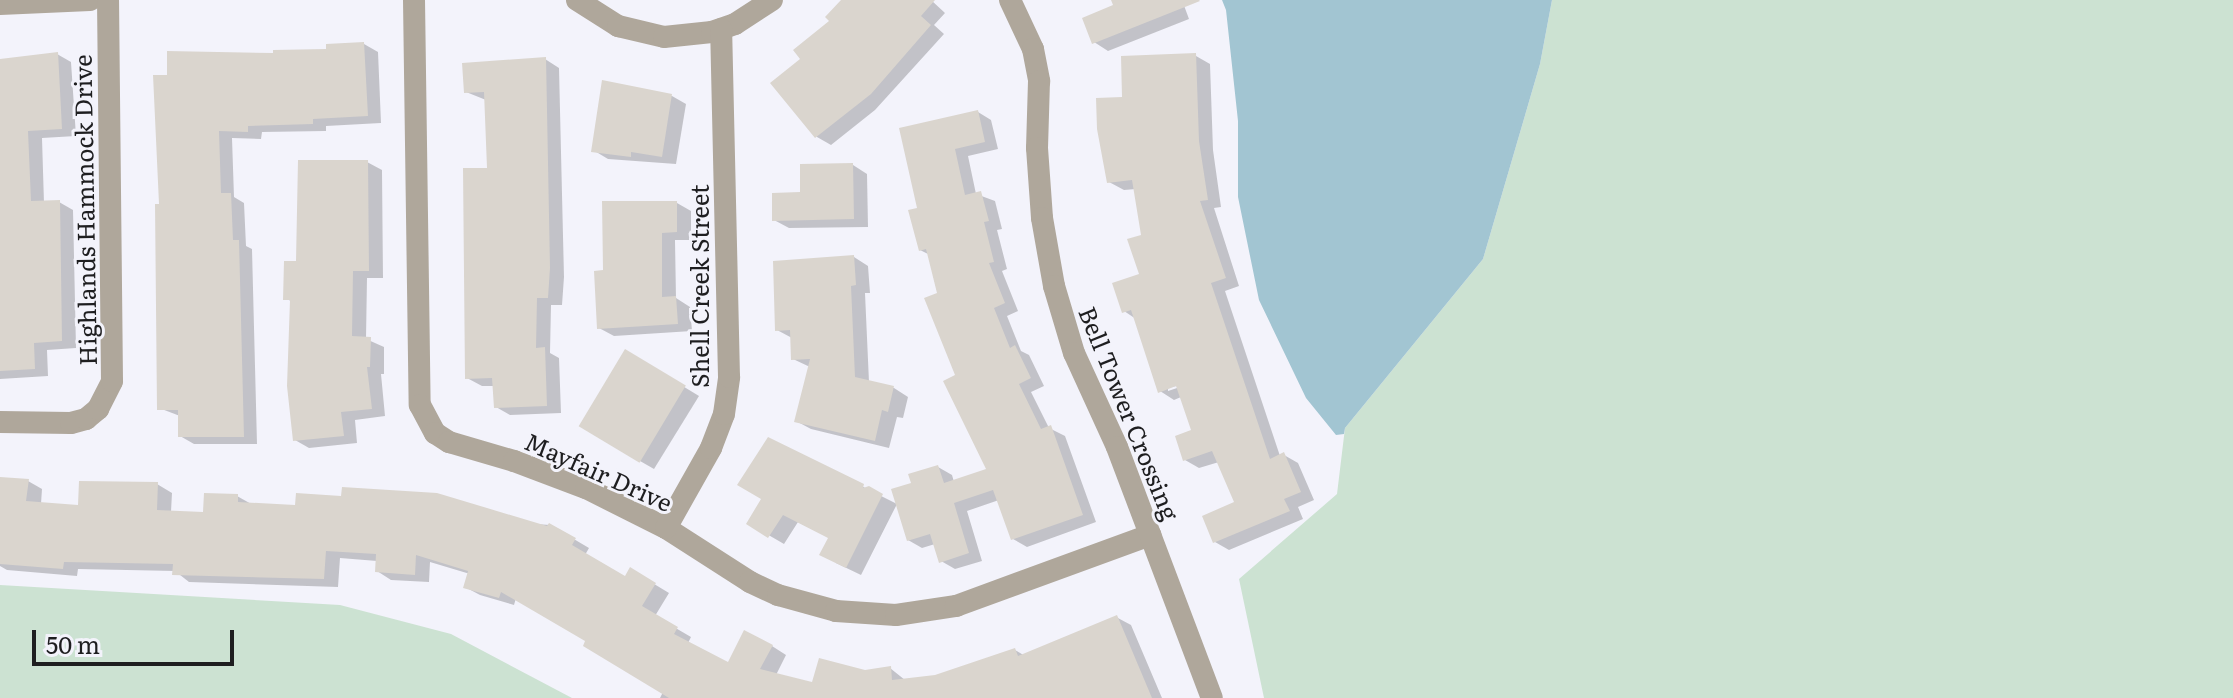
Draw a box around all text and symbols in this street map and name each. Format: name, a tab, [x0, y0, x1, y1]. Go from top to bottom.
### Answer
street label: Highlands Hammock Drive	[67, 54, 101, 366]
street label: Shell Creek Street	[685, 184, 713, 388]
street label: Bell Tower Crossing	[1074, 302, 1186, 524]
street label: Mayfair Drive	[521, 426, 677, 516]
scale bar	[36, 614, 238, 664]
text: 50 m	[46, 626, 100, 661]

